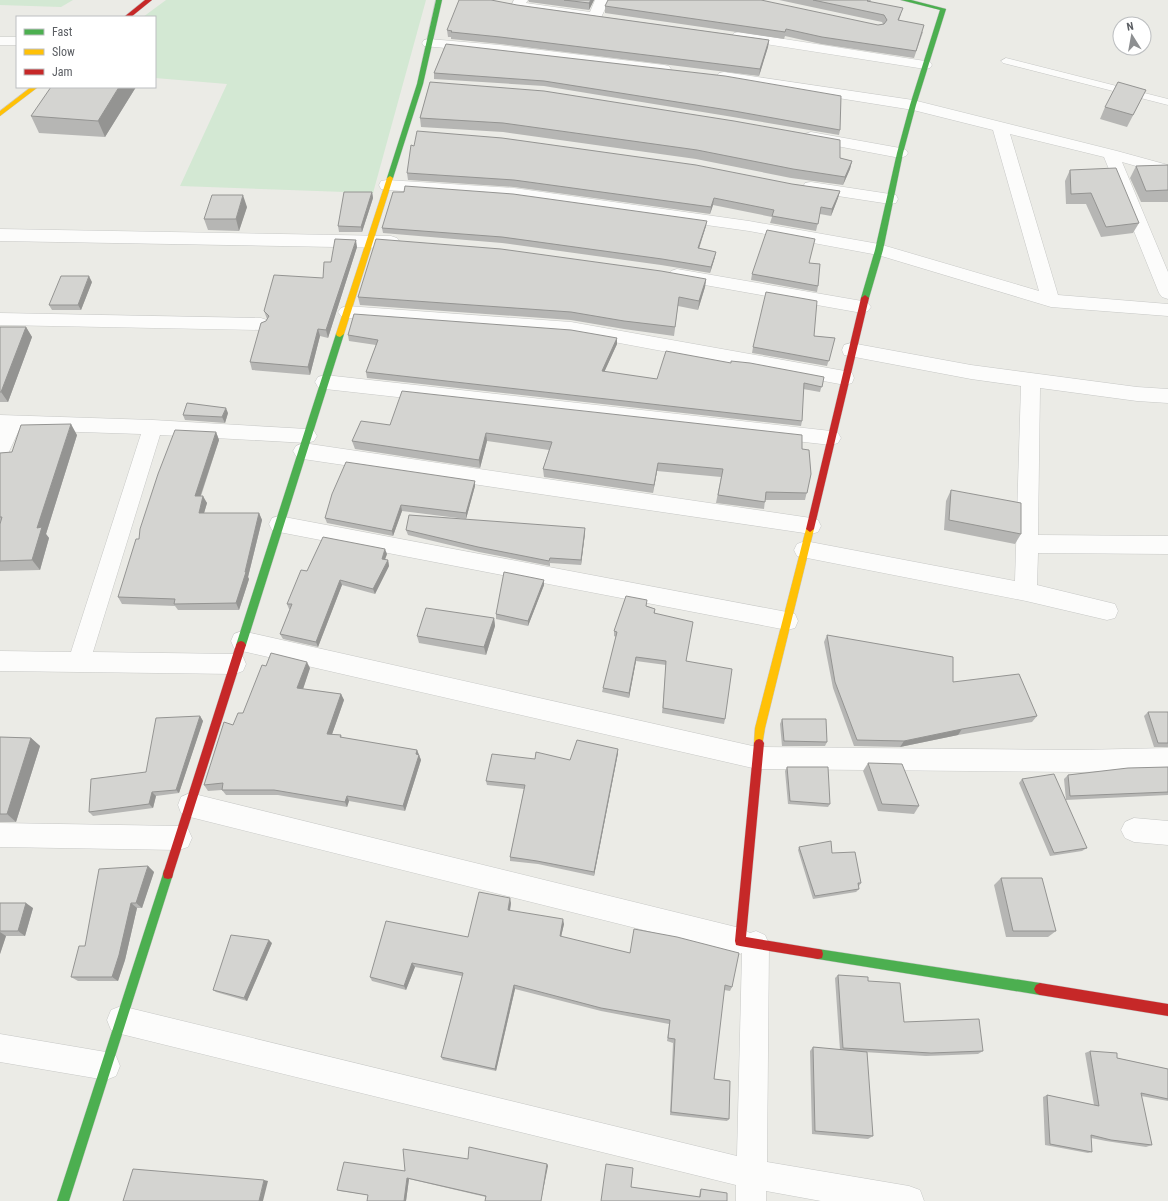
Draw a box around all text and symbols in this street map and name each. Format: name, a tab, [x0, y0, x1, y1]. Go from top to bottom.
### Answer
legend	[16, 16, 156, 88]
north arrow	[1112, 16, 1152, 56]
text: N	[1126, 20, 1135, 34]
text: Fast	[52, 25, 73, 39]
text: Slow	[52, 45, 75, 59]
text: Jam	[52, 65, 73, 79]

